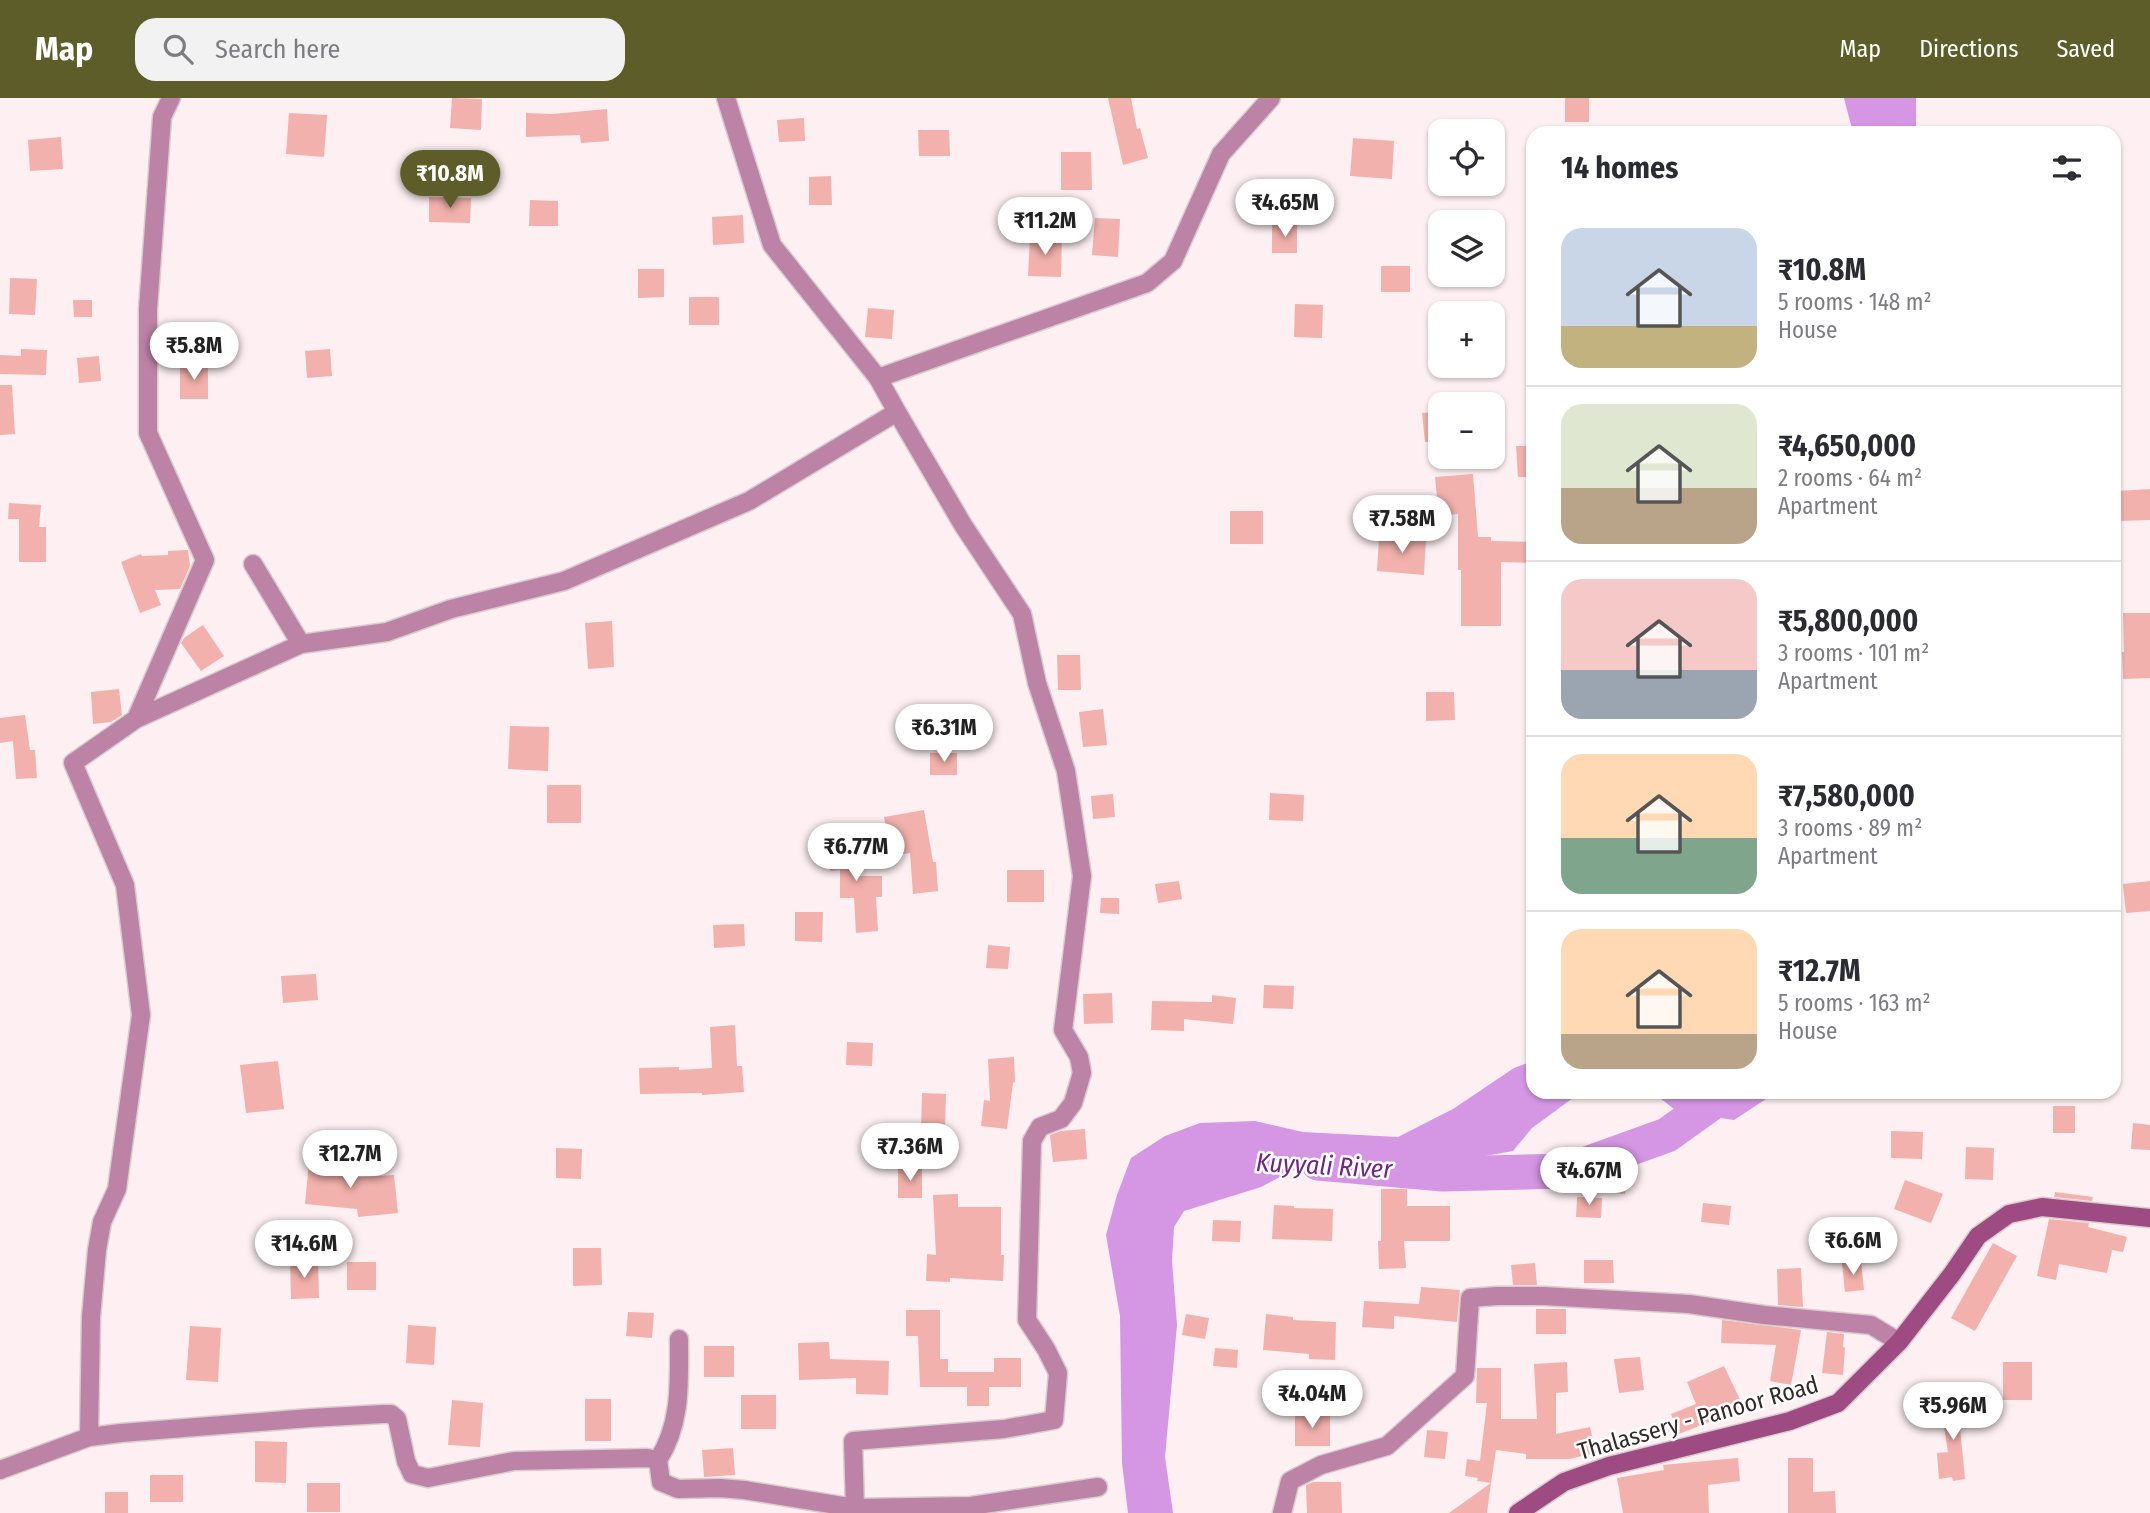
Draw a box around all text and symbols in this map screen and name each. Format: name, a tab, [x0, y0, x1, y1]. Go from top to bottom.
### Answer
search box	[135, 18, 625, 81]
text: Map	[35, 29, 93, 69]
icon: search	[159, 30, 197, 68]
text: Search here	[215, 34, 340, 65]
text: Map	[1840, 35, 1881, 63]
text: Directions	[1919, 35, 2018, 63]
text: Saved	[2056, 35, 2115, 63]
map controls	[1428, 119, 1505, 469]
button: locate	[1428, 119, 1505, 196]
icon: filters	[2048, 149, 2086, 187]
pin: ₹10.8M	[393, 150, 507, 210]
text: 14 homes	[1561, 150, 1678, 186]
text: ₹10.8M	[416, 159, 484, 187]
pin: ₹4.65M	[1228, 180, 1342, 239]
text: ₹4.65M	[1251, 188, 1319, 216]
pin: ₹11.2M	[988, 198, 1102, 257]
text: ₹11.2M	[1014, 206, 1076, 234]
button: layers	[1428, 210, 1505, 287]
text: ₹10.8M	[1778, 252, 1866, 288]
icon: home	[1617, 256, 1701, 340]
text: 5 rooms · 148 m²	[1778, 288, 1932, 316]
button: +	[1428, 301, 1505, 378]
text: House	[1778, 316, 1837, 344]
pin: ₹5.8M	[145, 322, 243, 382]
text: ₹5.8M	[166, 331, 222, 359]
button: −	[1428, 392, 1505, 469]
text: ₹4,650,000	[1778, 428, 1916, 464]
icon: home	[1617, 432, 1701, 516]
text: 2 rooms · 64 m²	[1778, 464, 1922, 492]
text: Apartment	[1778, 492, 1878, 520]
pin: ₹7.58M	[1345, 496, 1459, 555]
text: ₹7.58M	[1369, 504, 1435, 532]
text: ₹5,800,000	[1778, 603, 1918, 639]
icon: home	[1617, 607, 1701, 691]
text: 3 rooms · 101 m²	[1778, 639, 1929, 667]
text: Apartment	[1778, 667, 1878, 695]
pin: ₹6.31M	[887, 704, 1001, 764]
text: ₹6.31M	[911, 713, 977, 741]
text: ₹7,580,000	[1778, 778, 1915, 814]
icon: home	[1617, 782, 1701, 866]
text: 3 rooms · 89 m²	[1778, 814, 1922, 842]
pin: ₹6.77M	[799, 824, 913, 883]
text: ₹6.77M	[824, 832, 888, 860]
text: Apartment	[1778, 842, 1878, 870]
text: ₹12.7M	[1778, 953, 1861, 989]
icon: home	[1617, 957, 1701, 1041]
text: 5 rooms · 163 m²	[1778, 989, 1931, 1017]
text: House	[1778, 1017, 1837, 1045]
pin: ₹7.36M	[853, 1124, 967, 1183]
pin: ₹12.7M	[293, 1130, 407, 1190]
text: ₹7.36M	[877, 1132, 943, 1160]
text: ₹12.7M	[318, 1139, 382, 1167]
water label: Kuyyali River	[1255, 1147, 1394, 1185]
pin: ₹4.67M	[1532, 1148, 1646, 1207]
text: ₹4.67M	[1556, 1156, 1622, 1184]
pin: ₹6.6M	[1804, 1218, 1902, 1277]
pin: ₹14.6M	[247, 1220, 361, 1280]
text: ₹6.6M	[1825, 1226, 1881, 1254]
text: ₹14.6M	[271, 1229, 337, 1257]
pin: ₹4.04M	[1255, 1370, 1369, 1430]
street label: Thalassery - Panoor Road	[1574, 1370, 1822, 1466]
text: ₹4.04M	[1278, 1379, 1346, 1407]
pin: ₹5.96M	[1896, 1382, 2010, 1442]
text: ₹5.96M	[1919, 1391, 1987, 1419]

